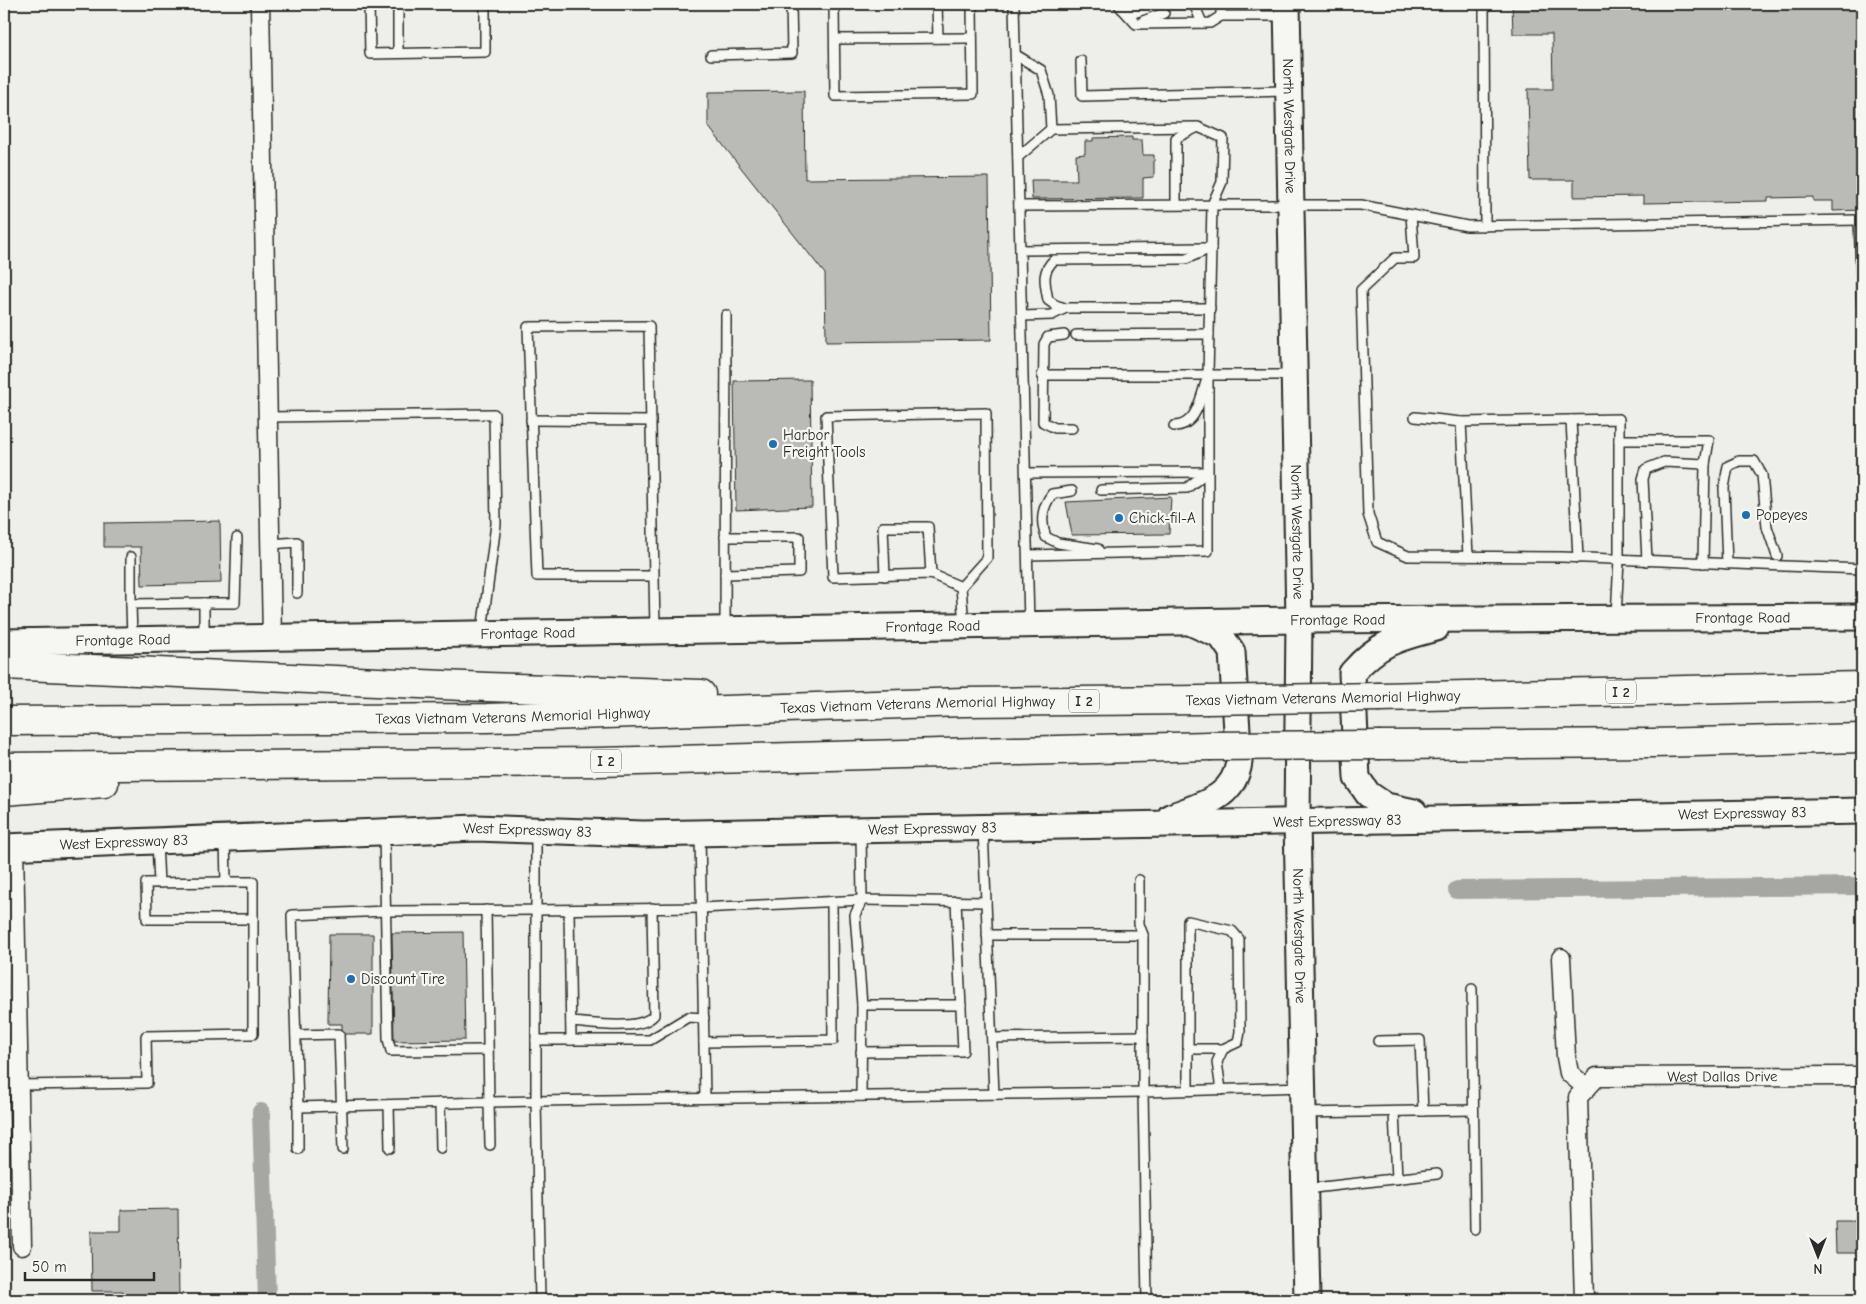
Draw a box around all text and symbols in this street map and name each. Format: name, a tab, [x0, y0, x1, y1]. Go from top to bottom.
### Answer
street label: North Westgate Drive	[1279, 58, 1300, 194]
place label: Harbor Freight Tools	[783, 426, 865, 461]
marker: Harbor Freight Tools	[767, 438, 779, 450]
street label: North Westgate Drive	[1287, 464, 1308, 600]
place label: Popeyes	[1756, 506, 1807, 524]
place label: Chick-fil-A	[1129, 509, 1196, 527]
marker: Popeyes	[1740, 509, 1752, 521]
marker: Chick-fil-A	[1113, 512, 1125, 524]
street label: Frontage Road	[1695, 608, 1790, 627]
street label: Frontage Road	[1290, 611, 1385, 629]
street label: Frontage Road	[885, 616, 981, 636]
street label: Frontage Road	[480, 623, 576, 643]
street label: Frontage Road	[75, 630, 171, 650]
road number: I 2	[1606, 680, 1636, 704]
street label: Texas Vietnam Veterans Memorial Highway	[1185, 687, 1461, 709]
road number: I 2	[1069, 689, 1099, 712]
street label: Texas Vietnam Veterans Memorial Highway	[780, 692, 1056, 717]
street label: Texas Vietnam Veterans Memorial Highway	[375, 704, 651, 728]
road number: I 2	[591, 749, 621, 772]
street label: West Expressway 83	[1678, 803, 1807, 823]
street label: West Expressway 83	[1273, 811, 1402, 831]
street label: West Expressway 83	[868, 818, 997, 839]
street label: West Expressway 83	[463, 819, 592, 841]
street label: West Expressway 83	[59, 831, 188, 854]
street label: North Westgate Drive	[1289, 868, 1310, 1004]
place label: Discount Tire	[361, 970, 445, 988]
marker: Discount Tire	[345, 973, 357, 985]
street label: West Dallas Drive	[1667, 1067, 1778, 1086]
north arrow	[1794, 1232, 1844, 1282]
scale bar	[25, 1249, 154, 1281]
text: 50 m	[32, 1258, 67, 1276]
text: N	[1813, 1260, 1823, 1277]

